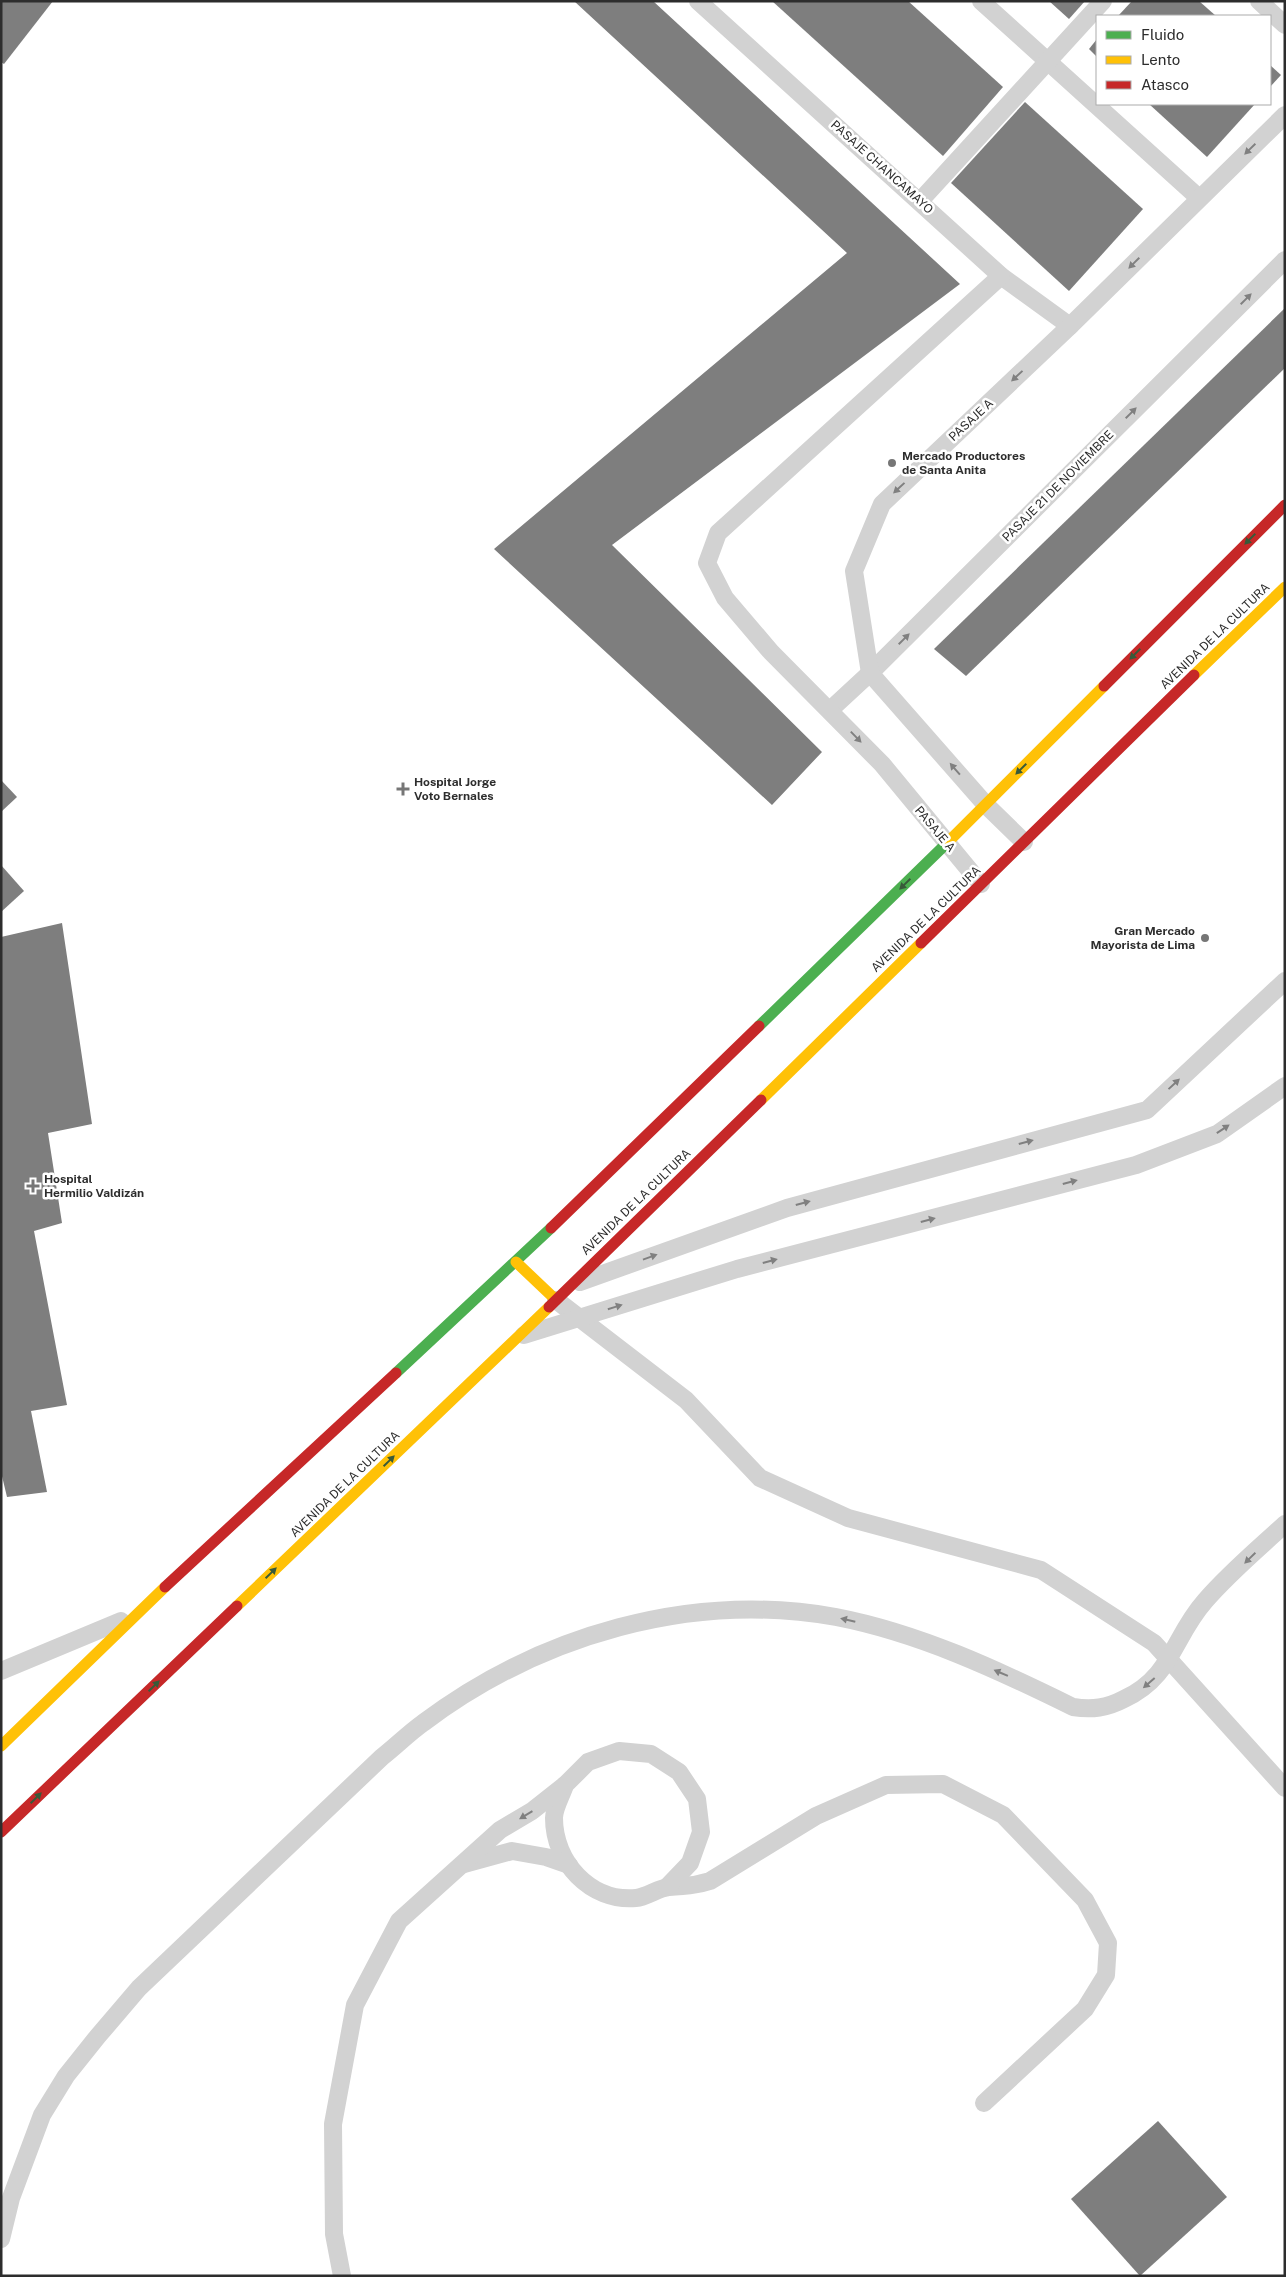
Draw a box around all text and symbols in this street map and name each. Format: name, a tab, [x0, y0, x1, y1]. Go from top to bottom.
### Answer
legend	[1096, 15, 1271, 105]
text: Fluido	[1141, 26, 1184, 43]
text: Lento	[1141, 51, 1180, 68]
text: Atasco	[1141, 76, 1189, 93]
street label: PASAJE CHANCAMAYO	[828, 117, 936, 217]
one-way arrow	[1244, 143, 1256, 155]
one-way arrow	[1128, 257, 1140, 269]
one-way arrow	[1240, 293, 1252, 305]
one-way arrow	[1012, 370, 1024, 382]
street label: PASAJE A	[946, 396, 996, 444]
one-way arrow	[1125, 407, 1137, 419]
street label: PASAJE 21 DE NOVIEMBRE	[1000, 428, 1116, 544]
place label: Mercado Productores de Santa Anita	[902, 449, 1025, 477]
marker: Mercado Productores de Santa Anita	[886, 457, 898, 469]
one-way arrow	[894, 482, 906, 494]
one-way arrow	[1244, 533, 1256, 545]
street label: AVENIDA DE LA CULTURA	[1157, 580, 1273, 692]
one-way arrow	[898, 633, 910, 645]
one-way arrow	[1130, 648, 1142, 660]
one-way arrow	[850, 730, 862, 742]
one-way arrow	[949, 763, 961, 775]
one-way arrow	[1015, 763, 1027, 775]
place label: Hospital Jorge Voto Bernales	[414, 775, 496, 803]
marker: Hospital Jorge Voto Bernales	[396, 782, 410, 796]
street label: PASAJE A	[912, 803, 958, 855]
street label: AVENIDA DE LA CULTURA	[868, 863, 984, 975]
one-way arrow	[899, 878, 911, 890]
place label: Gran Mercado Mayorista de Lima	[1091, 924, 1195, 952]
marker: Gran Mercado Mayorista de Lima	[1199, 932, 1211, 944]
one-way arrow	[1168, 1078, 1180, 1090]
one-way arrow	[1216, 1124, 1230, 1134]
one-way arrow	[1019, 1138, 1034, 1146]
street label: AVENIDA DE LA CULTURA	[578, 1146, 694, 1258]
place label: Hospital Hermilio Valdizán	[44, 1172, 144, 1200]
one-way arrow	[1062, 1178, 1078, 1186]
marker: Hospital Hermilio Valdizán	[26, 1179, 40, 1193]
one-way arrow	[796, 1199, 811, 1207]
one-way arrow	[920, 1215, 935, 1223]
one-way arrow	[643, 1253, 658, 1261]
one-way arrow	[763, 1256, 778, 1264]
one-way arrow	[607, 1303, 622, 1310]
street label: AVENIDA DE LA CULTURA	[287, 1428, 403, 1540]
one-way arrow	[382, 1455, 394, 1467]
one-way arrow	[1244, 1551, 1256, 1563]
one-way arrow	[265, 1567, 277, 1579]
one-way arrow	[841, 1616, 856, 1624]
one-way arrow	[994, 1669, 1008, 1677]
one-way arrow	[1144, 1677, 1156, 1689]
one-way arrow	[148, 1680, 160, 1692]
one-way arrow	[30, 1792, 42, 1804]
one-way arrow	[520, 1810, 533, 1819]

